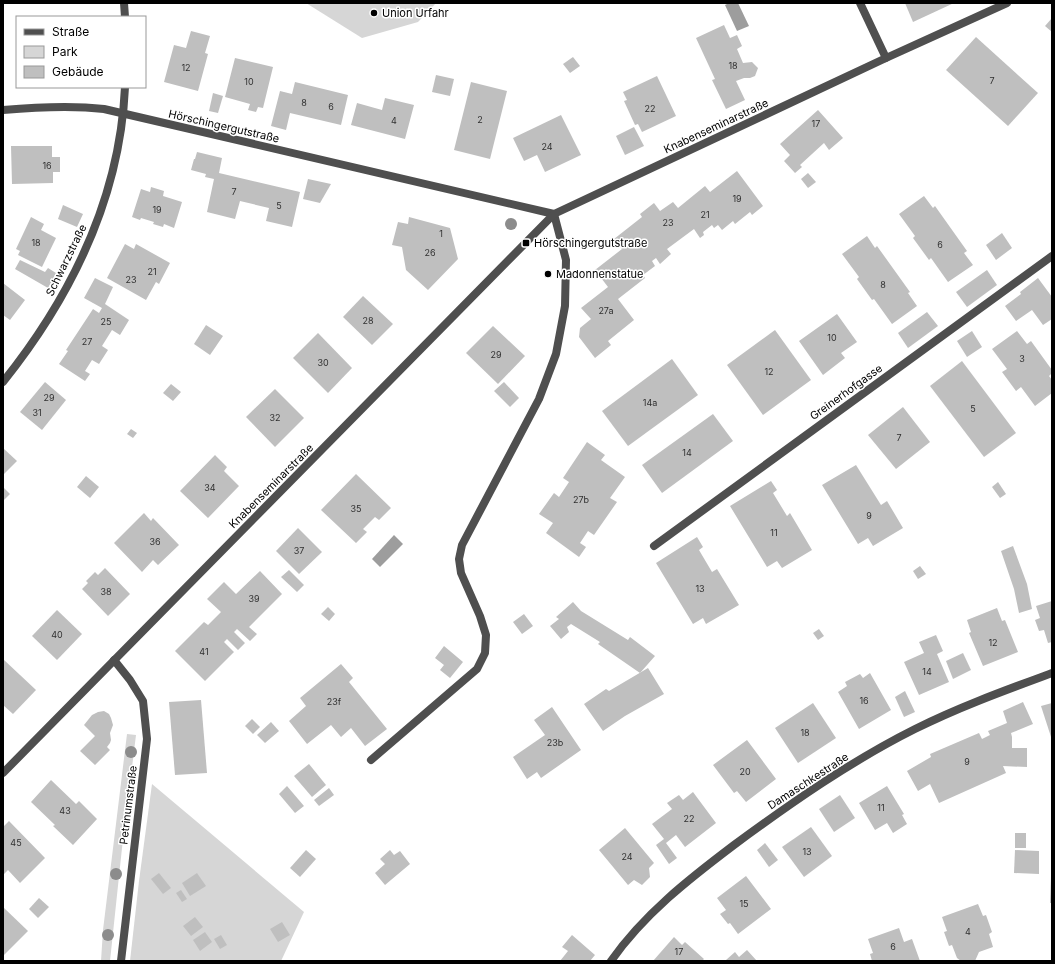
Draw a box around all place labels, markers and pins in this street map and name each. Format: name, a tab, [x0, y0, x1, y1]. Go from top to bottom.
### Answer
place label: Union Urfahr	[382, 6, 449, 20]
marker: Union Urfahr	[369, 8, 379, 18]
place label: Hörschingergutstraße	[534, 236, 647, 250]
marker: Hörschingergutstraße	[521, 238, 531, 248]
place label: Madonnenstatue	[556, 267, 644, 281]
marker: Madonnenstatue	[543, 269, 553, 279]

